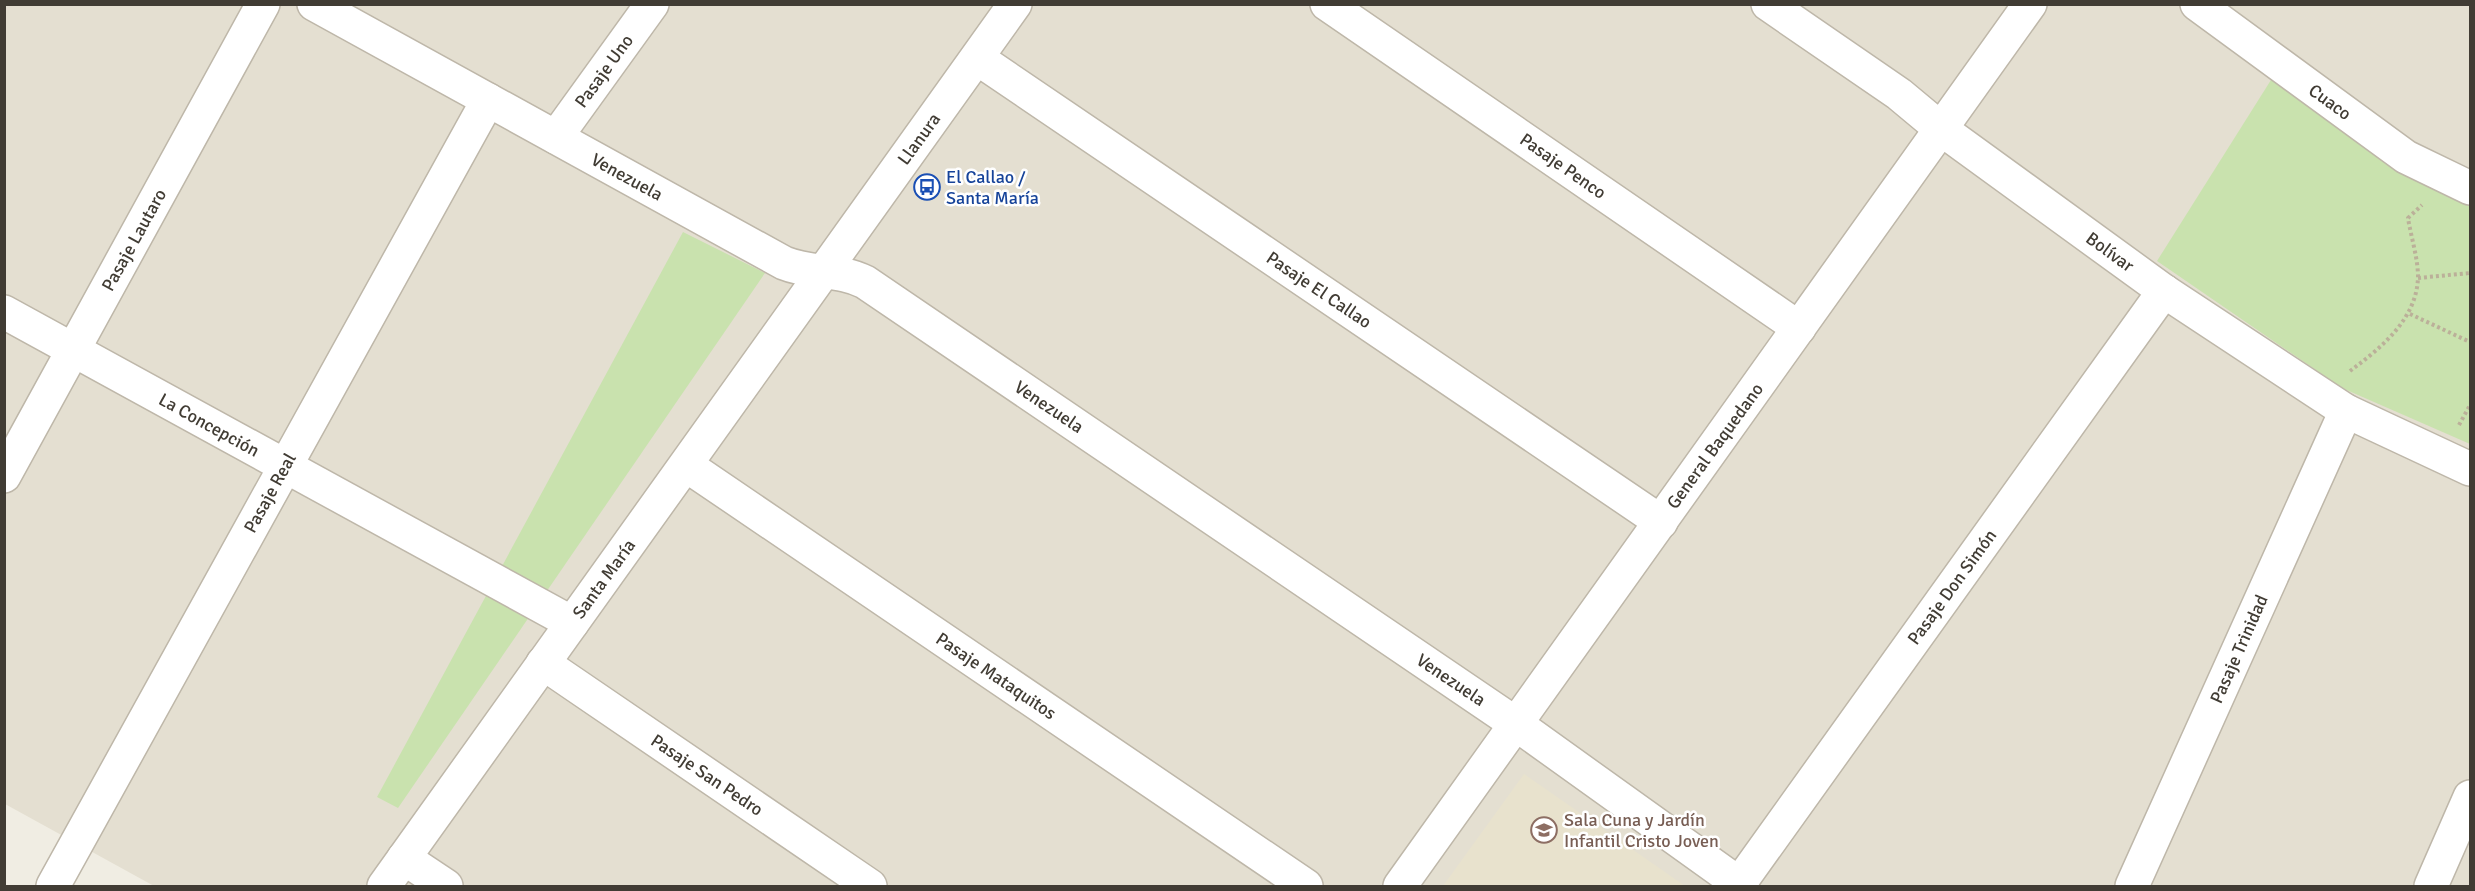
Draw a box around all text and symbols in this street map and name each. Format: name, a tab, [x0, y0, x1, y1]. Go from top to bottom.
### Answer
street label: Pasaje Uno	[570, 30, 638, 112]
street label: Cuaco	[2304, 79, 2356, 125]
street label: Llanura	[893, 109, 945, 169]
street label: Pasaje Penco	[1516, 128, 1610, 204]
street label: Venezuela	[587, 148, 667, 206]
place label: El Callao / Santa María	[946, 166, 1039, 209]
bus stop icon: El Callao / Santa María	[912, 172, 942, 202]
street label: Pasaje Lautaro	[97, 185, 171, 295]
street label: Bolívar	[2082, 227, 2139, 277]
street label: Pasaje El Callao	[1262, 247, 1376, 333]
street label: Venezuela	[1010, 376, 1088, 438]
street label: General Baquedano	[1662, 379, 1768, 513]
street label: La Concepción	[155, 388, 263, 462]
street label: Pasaje Real	[239, 449, 301, 537]
street label: Pasaje Don Simón	[1903, 525, 2001, 649]
street label: Santa María	[568, 535, 640, 623]
street label: Pasaje Trinidad	[2205, 591, 2273, 707]
street label: Pasaje Mataquitos	[932, 628, 1060, 724]
street label: Venezuela	[1412, 649, 1490, 711]
street label: Pasaje San Pedro	[647, 729, 767, 821]
place label: Sala Cuna y Jardín Infantil Cristo Joven	[1564, 809, 1719, 852]
school or university icon: Sala Cuna y Jardín Infantil Cristo Joven	[1529, 815, 1559, 845]

